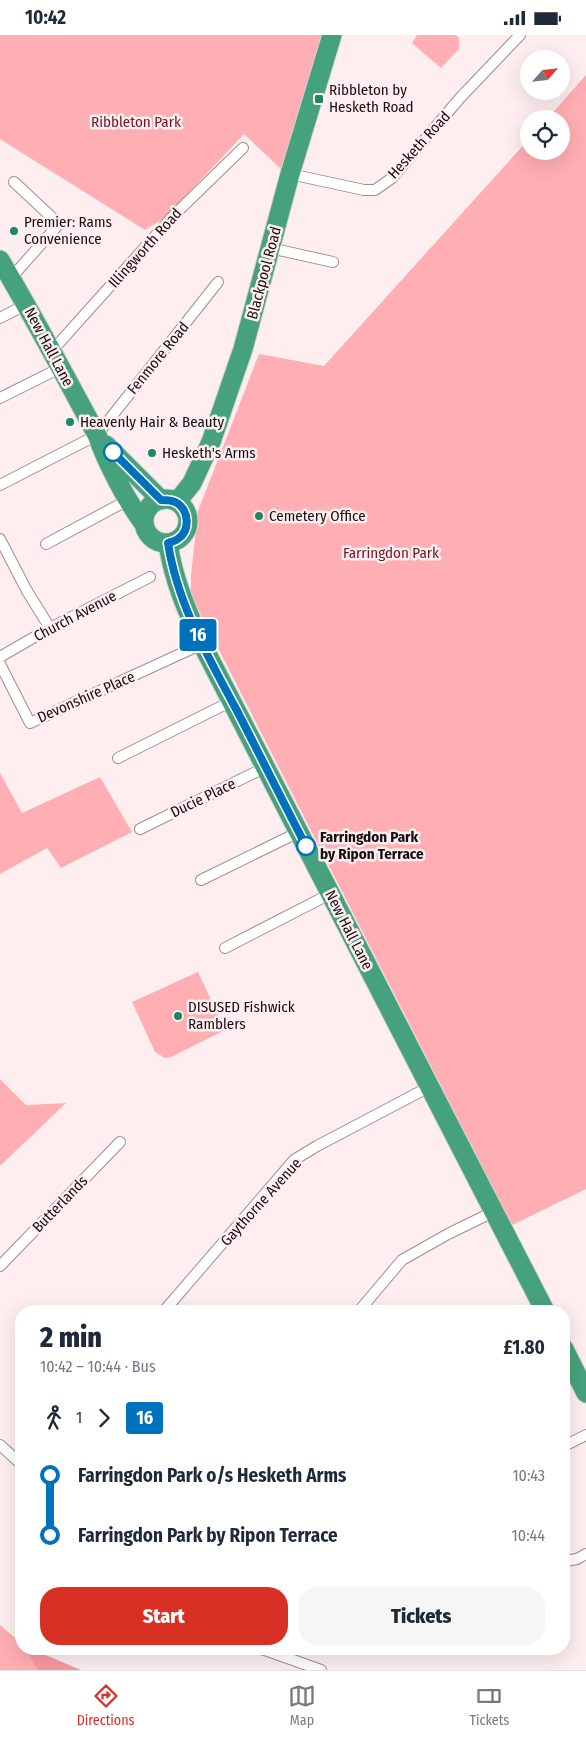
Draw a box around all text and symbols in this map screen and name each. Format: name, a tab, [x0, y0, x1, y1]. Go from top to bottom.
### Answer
text: 10:42	[25, 6, 66, 29]
north arrow	[520, 50, 570, 100]
map controls	[520, 50, 570, 160]
place label: Ribbleton by Hesketh Road	[329, 81, 414, 116]
marker: Ribbleton by Hesketh Road	[313, 93, 325, 105]
street label: Hesketh Road	[384, 108, 454, 182]
button: locate	[520, 110, 570, 160]
park label: Ribbleton Park	[91, 113, 181, 131]
street label: Illingworth Road	[105, 204, 185, 292]
place label: Premier: Rams Convenience	[24, 213, 112, 248]
marker: Premier: Rams Convenience	[8, 225, 20, 237]
street label: Blackpool Road	[243, 225, 285, 321]
street label: New Hall Lane	[21, 304, 77, 390]
street label: Fenmore Road	[123, 318, 193, 398]
place label: Heavenly Hair & Beauty	[80, 413, 224, 431]
marker: Heavenly Hair & Beauty	[64, 416, 76, 428]
unlabelled marker	[103, 442, 123, 462]
place label: Hesketh's Arms	[162, 444, 256, 462]
marker: Hesketh's Arms	[146, 447, 158, 459]
place label: Cemetery Office	[269, 507, 366, 525]
marker: Cemetery Office	[253, 510, 265, 522]
park label: Farringdon Park	[343, 544, 439, 562]
street label: Church Avenue	[31, 587, 119, 645]
line badge: 16	[176, 619, 220, 651]
text: 16	[189, 624, 207, 646]
street label: Devonshire Place	[34, 667, 138, 727]
street label: Ducie Place	[168, 775, 238, 821]
place label: Farringdon Park by Ripon Terrace	[320, 828, 424, 863]
marker: Farringdon Park by Ripon Terrace	[296, 836, 316, 856]
street label: New Hall Lane	[321, 887, 377, 973]
place label: DISUSED Fishwick Ramblers	[188, 998, 295, 1033]
marker: DISUSED Fishwick Ramblers	[172, 1010, 184, 1022]
street label: Gaythorne Avenue	[217, 1154, 305, 1250]
street label: Butterlands	[29, 1172, 91, 1236]
text: 2 min	[40, 1321, 102, 1354]
text: £1.80	[504, 1336, 545, 1359]
text: 10:42 – 10:44 · Bus	[40, 1357, 156, 1376]
icon: walk	[40, 1404, 68, 1432]
icon: forward	[90, 1404, 118, 1432]
text: 16	[136, 1407, 153, 1429]
text: 1	[76, 1408, 82, 1427]
text: Farringdon Park o/s Hesketh Arms	[78, 1464, 346, 1487]
text: 10:43	[512, 1466, 545, 1485]
text: Farringdon Park by Ripon Terrace	[78, 1524, 338, 1547]
text: 10:44	[512, 1526, 545, 1545]
button: Start	[40, 1587, 288, 1645]
button: Tickets	[298, 1587, 545, 1645]
tab: Directions	[77, 1682, 135, 1729]
tab: Map	[288, 1682, 316, 1729]
tab: Tickets	[469, 1682, 509, 1729]

